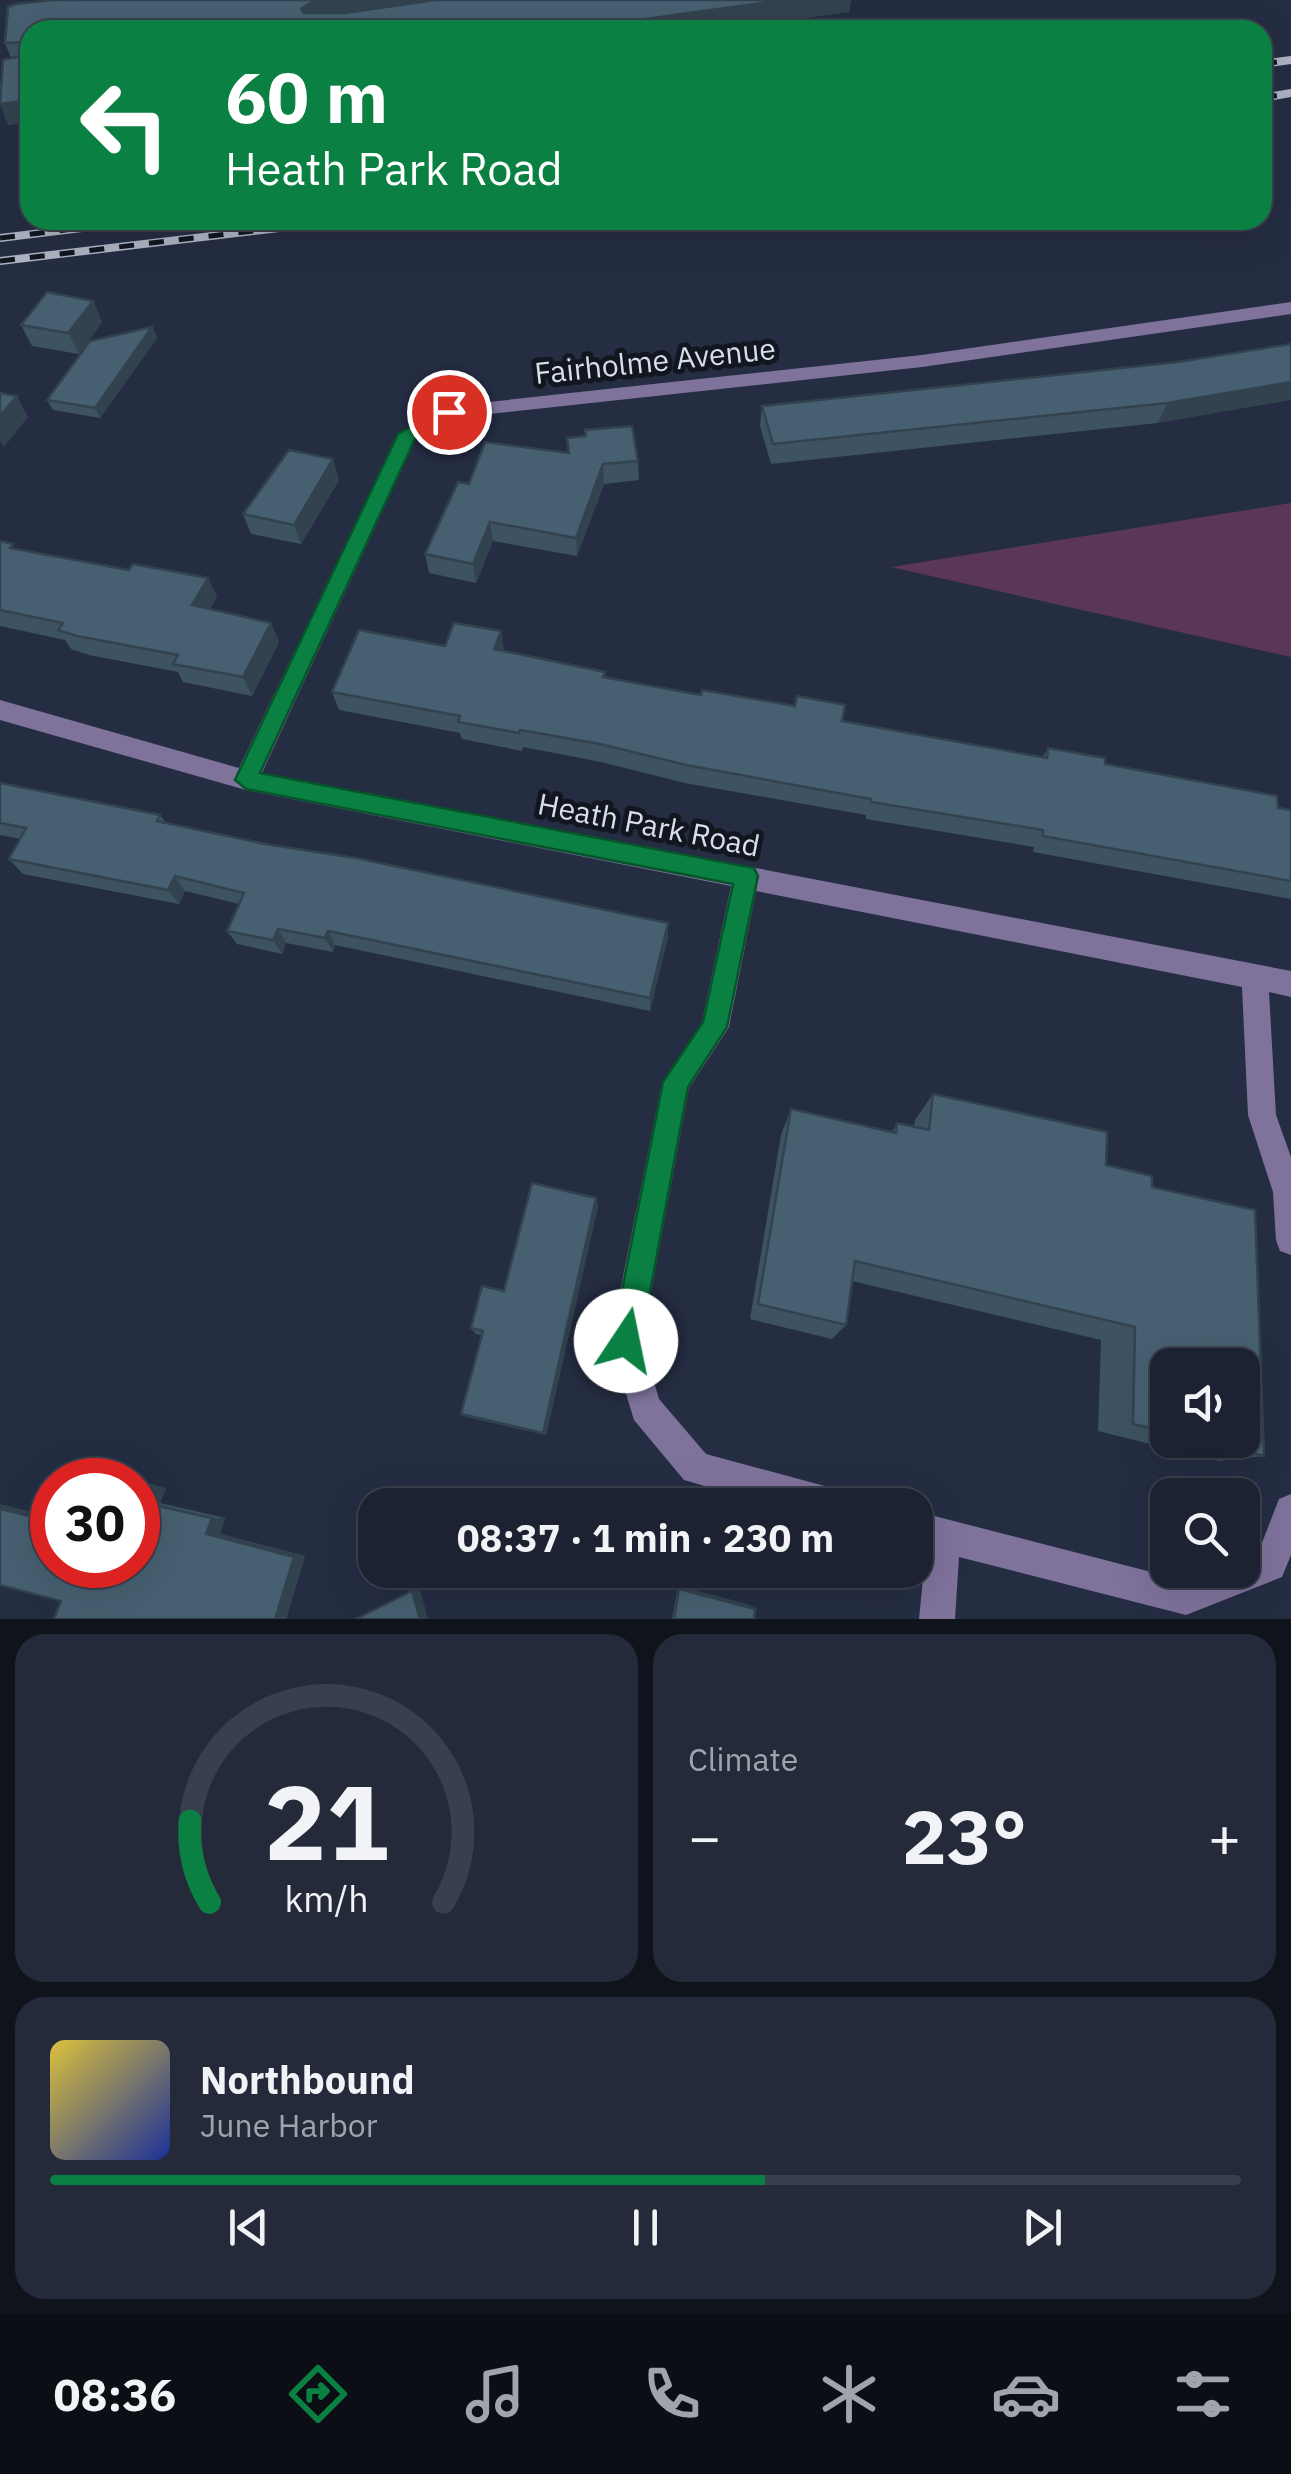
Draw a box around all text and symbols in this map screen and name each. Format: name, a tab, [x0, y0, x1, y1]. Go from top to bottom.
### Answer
text: 60 m	[225, 51, 388, 142]
icon: left	[60, 60, 190, 190]
text: Heath Park Road	[225, 139, 563, 197]
street label: Fairholme Avenue	[533, 328, 777, 392]
pin	[407, 370, 492, 455]
icon: arrive	[422, 385, 477, 440]
street label: Heath Park Road	[535, 783, 763, 865]
position arrow	[574, 1289, 678, 1393]
map controls	[1150, 1348, 1260, 1588]
button: sound	[1150, 1348, 1260, 1458]
speed limit sign: 30	[30, 1458, 160, 1588]
button: search	[1150, 1478, 1260, 1588]
text: 08:37 · 1 min · 230 m	[457, 1513, 834, 1562]
text: Climate	[688, 1738, 798, 1780]
text: 21	[264, 1753, 389, 1889]
text: 23°	[902, 1787, 1027, 1885]
text: −	[688, 1801, 721, 1872]
text: +	[1208, 1801, 1241, 1872]
text: km/h	[284, 1875, 369, 1922]
text: Northbound	[200, 2055, 415, 2104]
text: June Harbor	[200, 2104, 377, 2146]
icon: previous	[221, 2200, 276, 2255]
icon: pause	[618, 2200, 673, 2255]
icon: next	[1015, 2200, 1070, 2255]
icon: directions	[283, 2359, 353, 2429]
icon: music	[460, 2359, 530, 2429]
icon: phone	[637, 2359, 707, 2429]
icon: climate	[814, 2359, 884, 2429]
icon: car	[991, 2359, 1061, 2429]
icon: filters	[1168, 2359, 1238, 2429]
text: 08:36	[53, 2365, 176, 2423]

